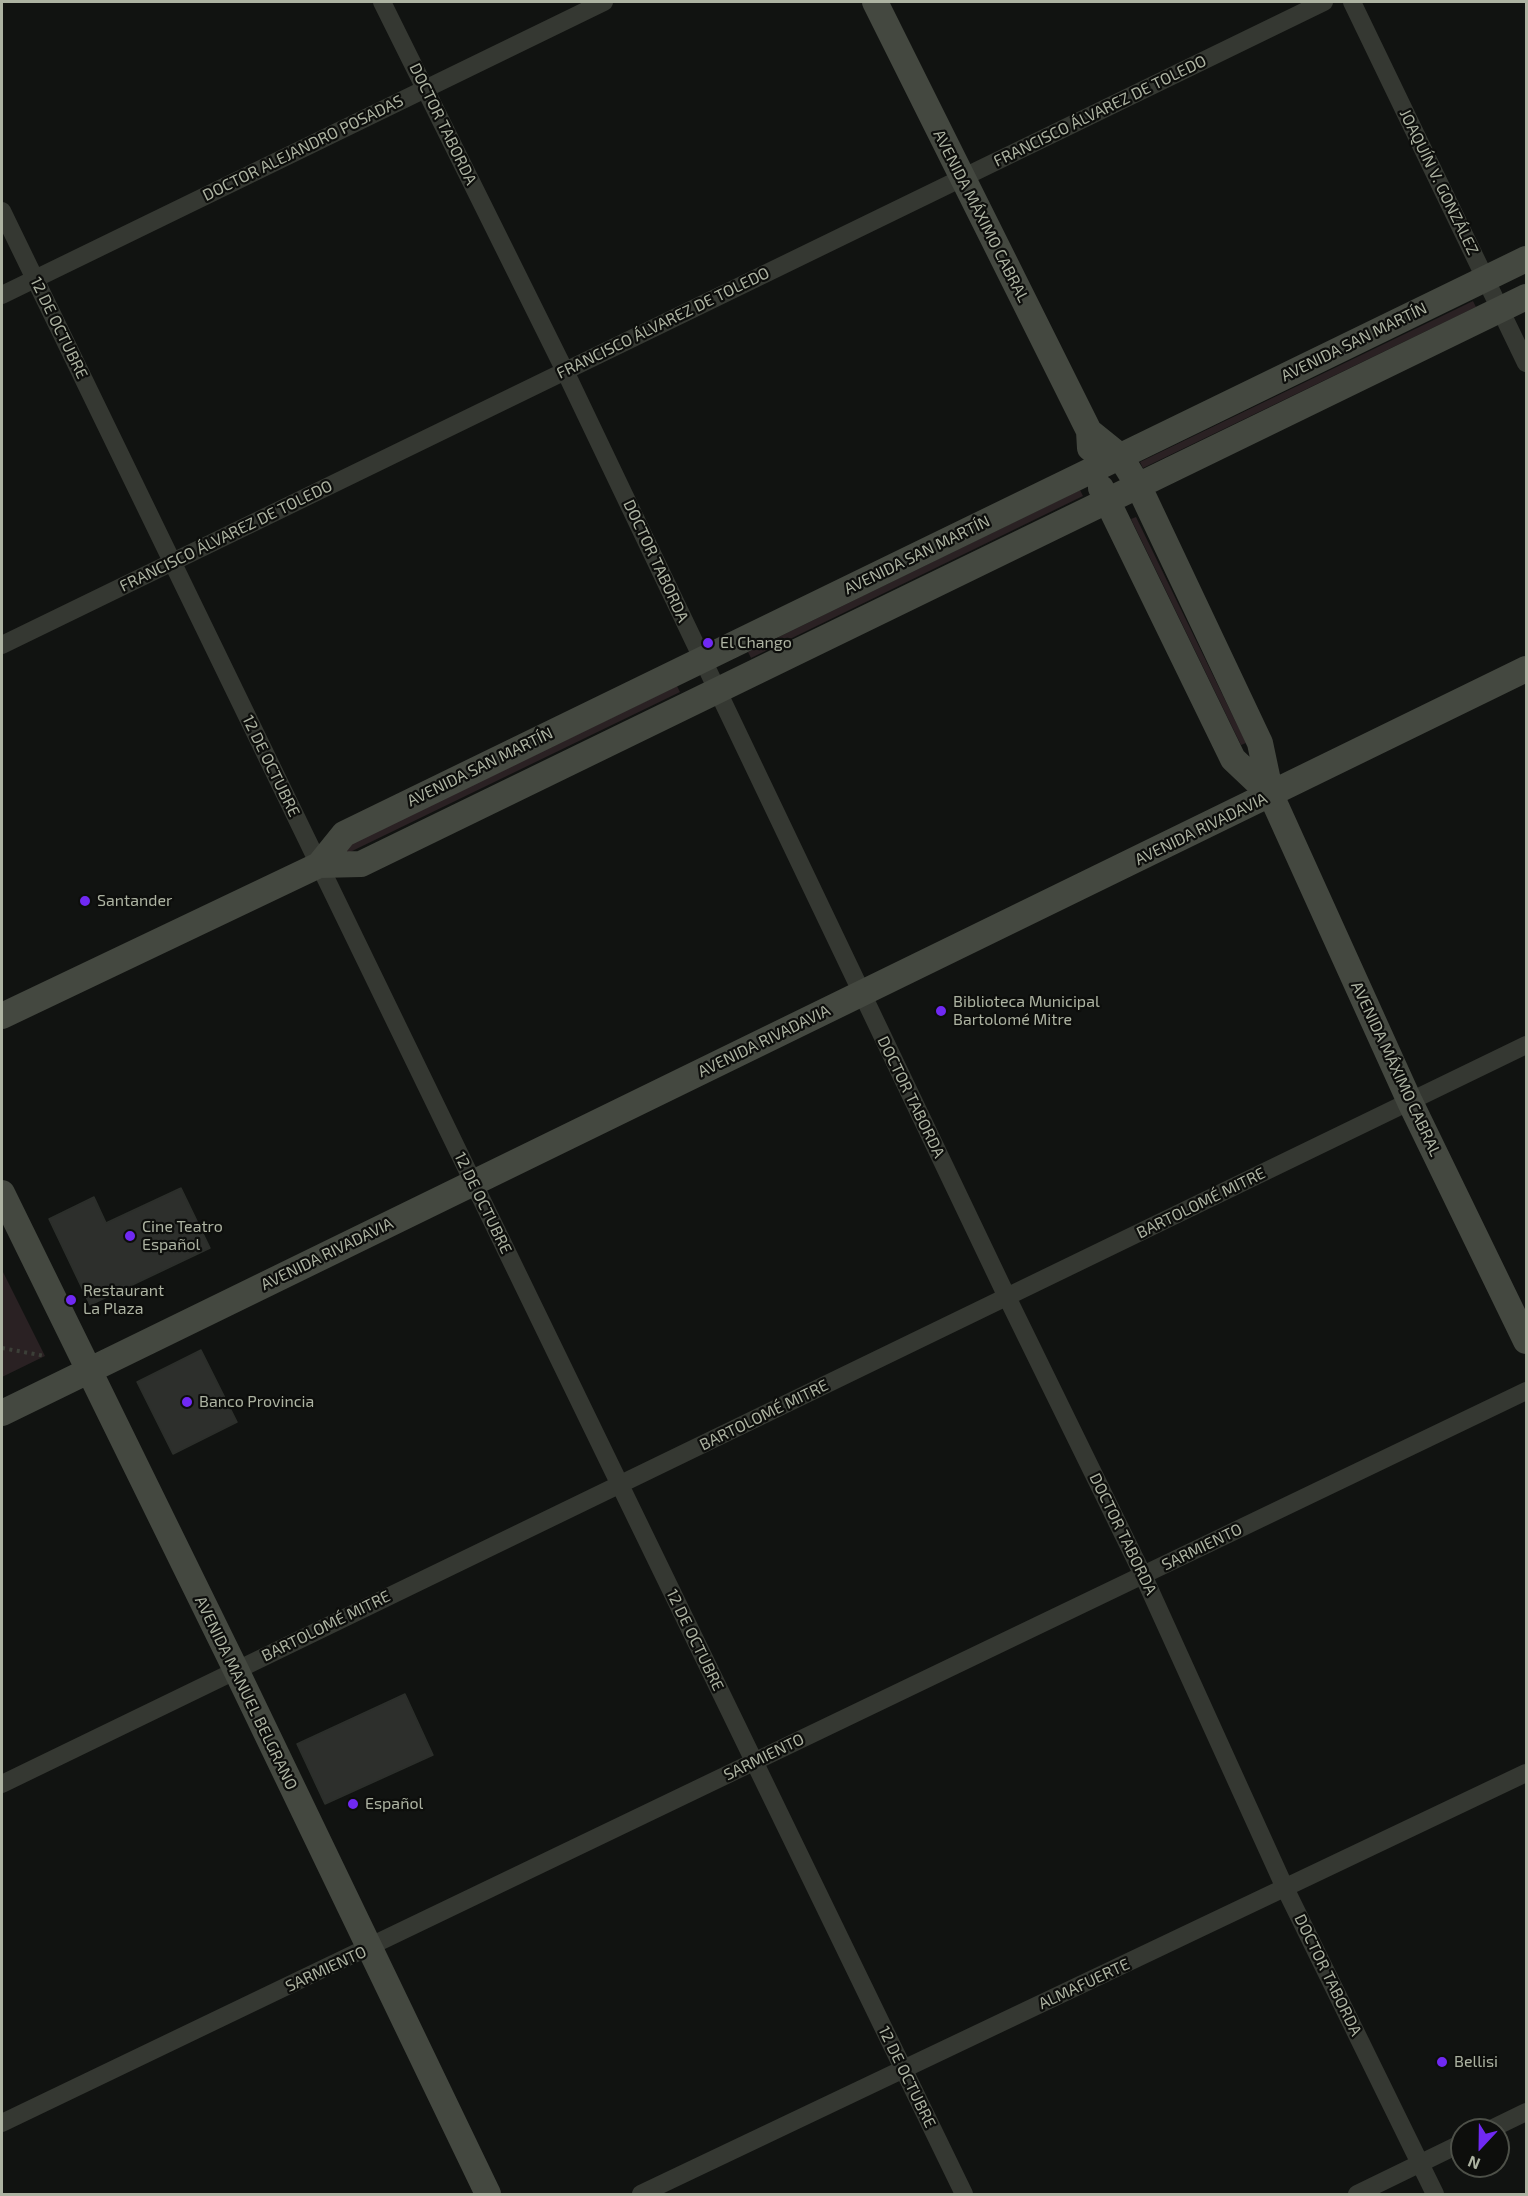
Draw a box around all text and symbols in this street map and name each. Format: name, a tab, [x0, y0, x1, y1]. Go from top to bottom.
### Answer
street label: FRANCISCO ÁLVAREZ DE TOLEDO	[991, 51, 1209, 171]
street label: DOCTOR TABORDA	[405, 60, 481, 188]
street label: DOCTOR ALEJANDRO POSADAS	[200, 91, 406, 205]
street label: JOAQUÍN V. GONZÁLEZ	[1395, 106, 1483, 258]
street label: AVENIDA MÁXIMO CABRAL	[929, 127, 1033, 305]
street label: FRANCISCO ÁLVAREZ DE TOLEDO	[554, 263, 772, 383]
street label: 12 DE OCTUBRE	[26, 274, 92, 382]
street label: AVENIDA SAN MARTÍN	[1278, 298, 1430, 386]
street label: FRANCISCO ÁLVAREZ DE TOLEDO	[117, 476, 335, 596]
street label: DOCTOR TABORDA	[619, 497, 693, 625]
street label: AVENIDA SAN MARTÍN	[841, 511, 993, 599]
place label: El Chango	[720, 633, 792, 653]
marker: El Chango	[701, 636, 715, 650]
street label: 12 DE OCTUBRE	[238, 712, 304, 820]
street label: AVENIDA SAN MARTÍN	[404, 723, 556, 811]
street label: AVENIDA RIVADAVIA	[1132, 789, 1270, 869]
place label: Santander	[97, 891, 172, 911]
marker: Santander	[78, 894, 92, 908]
street label: AVENIDA MÁXIMO CABRAL	[1347, 978, 1445, 1160]
place label: Biblioteca Municipal Bartolomé Mitre	[953, 992, 1100, 1030]
street label: AVENIDA RIVADAVIA	[695, 1001, 833, 1081]
marker: Biblioteca Municipal Bartolomé Mitre	[934, 1004, 948, 1018]
street label: DOCTOR TABORDA	[873, 1033, 949, 1161]
street label: 12 DE OCTUBRE	[450, 1149, 516, 1257]
street label: BARTOLOMÉ MITRE	[1133, 1163, 1269, 1243]
street label: AVENIDA RIVADAVIA	[258, 1214, 396, 1294]
place label: Cine Teatro Español	[142, 1217, 223, 1255]
marker: Cine Teatro Español	[123, 1229, 137, 1243]
place label: Restaurant La Plaza	[83, 1281, 164, 1319]
marker: Restaurant La Plaza	[64, 1293, 78, 1307]
street label: BARTOLOMÉ MITRE	[696, 1375, 832, 1455]
place label: Banco Provincia	[199, 1392, 314, 1412]
marker: Banco Provincia	[180, 1395, 194, 1409]
street label: DOCTOR TABORDA	[1085, 1470, 1161, 1598]
street label: SARMIENTO	[1159, 1519, 1245, 1575]
street label: BARTOLOMÉ MITRE	[258, 1586, 394, 1666]
street label: 12 DE OCTUBRE	[662, 1586, 728, 1694]
street label: AVENIDA MANUEL BELGRANO	[191, 1593, 301, 1793]
street label: SARMIENTO	[721, 1729, 807, 1785]
place label: Español	[365, 1794, 423, 1814]
marker: Español	[346, 1797, 360, 1811]
street label: DOCTOR TABORDA	[1290, 1911, 1366, 2039]
street label: SARMIENTO	[283, 1942, 369, 1996]
street label: ALMAFUERTE	[1035, 1955, 1133, 2013]
street label: 12 DE OCTUBRE	[874, 2023, 940, 2131]
place label: Bellisi	[1454, 2052, 1498, 2072]
marker: Bellisi	[1435, 2055, 1449, 2069]
north arrow	[1450, 2118, 1510, 2178]
text: N	[1465, 2152, 1483, 2174]

